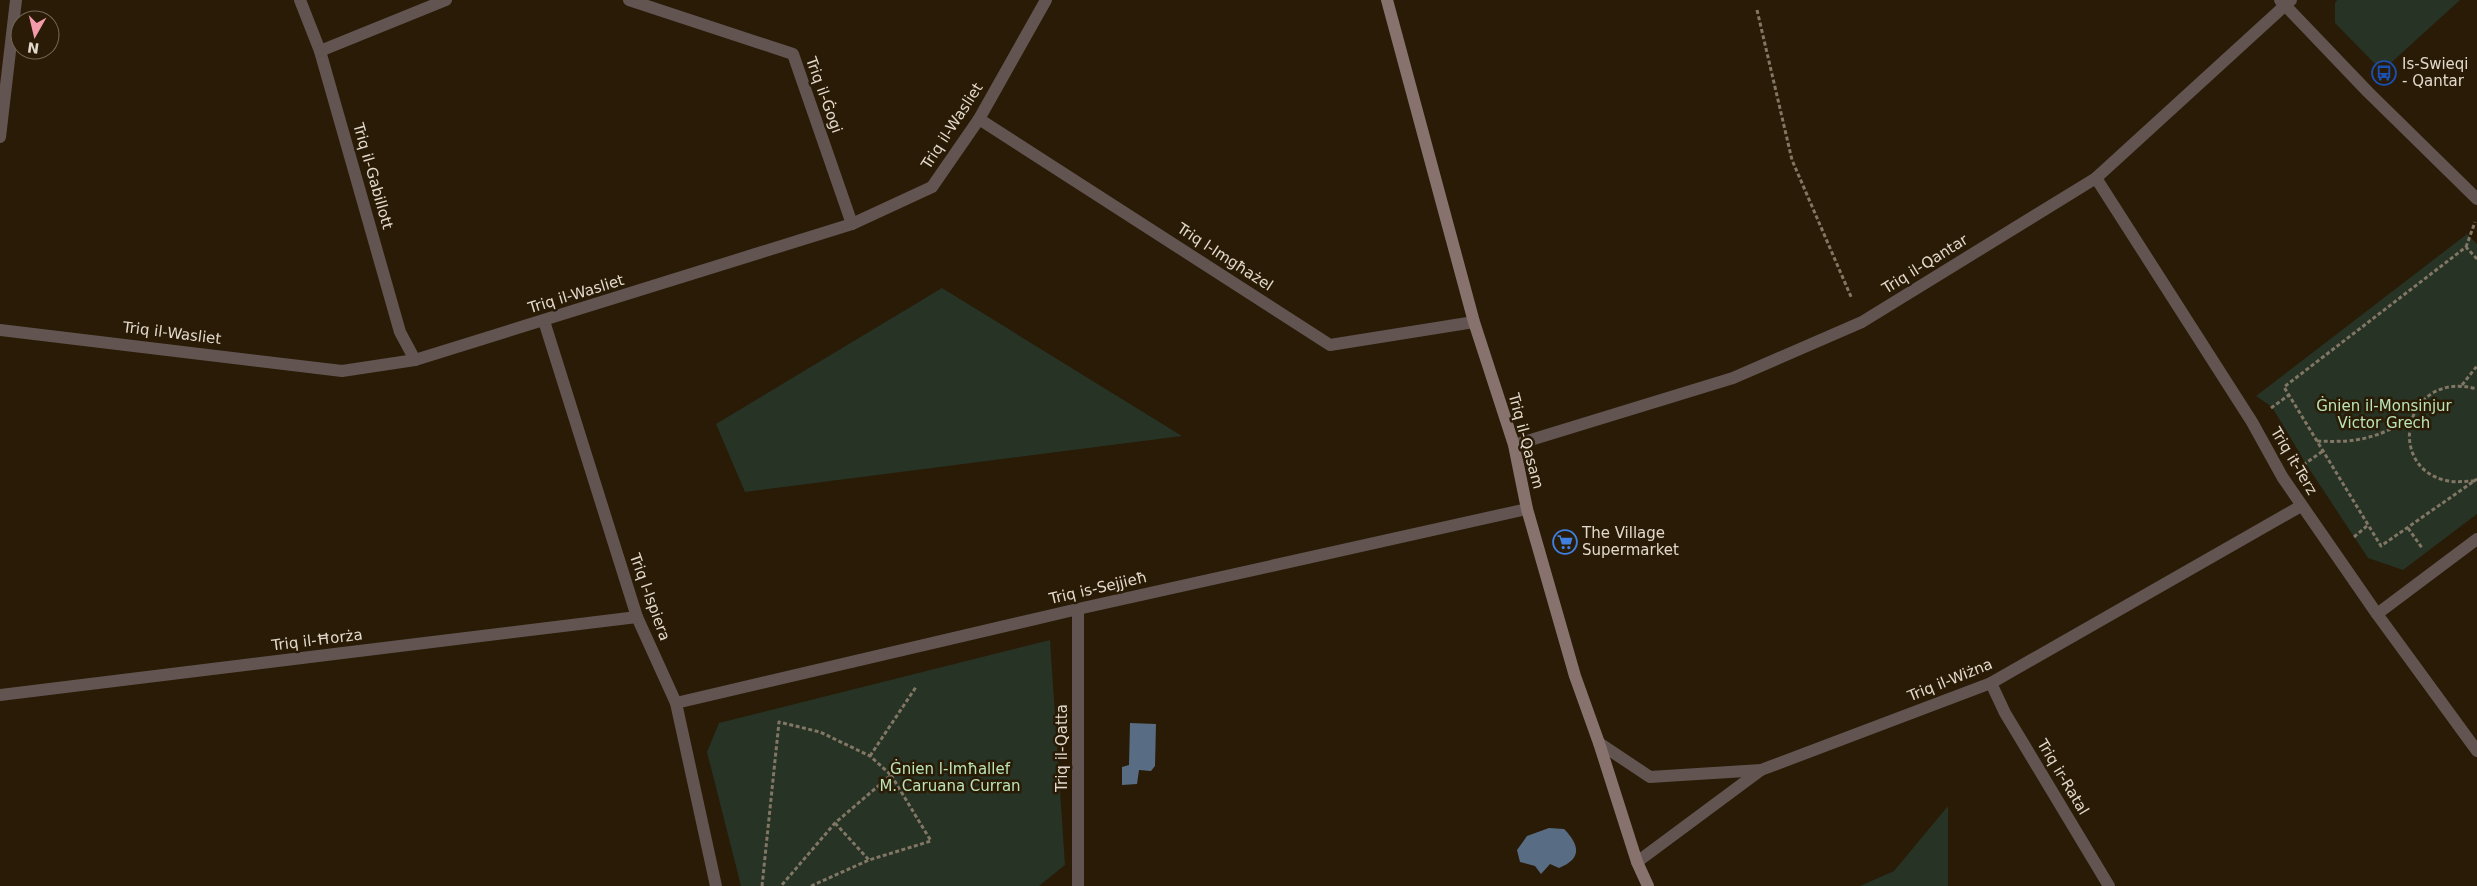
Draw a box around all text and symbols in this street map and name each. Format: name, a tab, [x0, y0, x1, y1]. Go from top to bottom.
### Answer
north arrow	[10, 10, 60, 60]
text: N	[26, 39, 40, 57]
street label: Triq il-Ġogi	[802, 53, 847, 136]
place label: Is-Swieqi - Qantar	[2402, 55, 2469, 90]
bus stop icon: Is-Swieqi - Qantar	[2371, 60, 2397, 86]
street label: Triq il-Wasliet	[917, 79, 987, 173]
street label: Triq il-Gabillott	[349, 120, 397, 231]
street label: Triq l-Imgħażel	[1173, 219, 1276, 295]
street label: Triq il-Qantar	[1878, 230, 1972, 298]
street label: Triq il-Wasliet	[525, 271, 626, 317]
street label: Triq il-Wasliet	[121, 318, 222, 348]
street label: Triq il-Qasam	[1504, 390, 1547, 491]
park label: Ġnien il-Monsinjur Victor Grech	[2316, 396, 2453, 432]
street label: Triq it-Terz	[2266, 423, 2321, 498]
place label: The Village Supermarket	[1581, 524, 1679, 559]
supermarket icon: The Village Supermarket	[1552, 529, 1578, 555]
street label: Triq l-Ispiera	[626, 550, 674, 643]
street label: Triq is-Sejjieħ	[1046, 568, 1149, 608]
street label: Triq il-Ħorża	[270, 625, 363, 655]
street label: Triq il-Wiżna	[1904, 655, 1995, 706]
street label: Triq il-Qatta	[1053, 704, 1071, 793]
street label: Triq ir-Ratal	[2033, 735, 2093, 818]
park label: Ġnien l-Imħallef M. Caruana Curran	[879, 759, 1021, 795]

